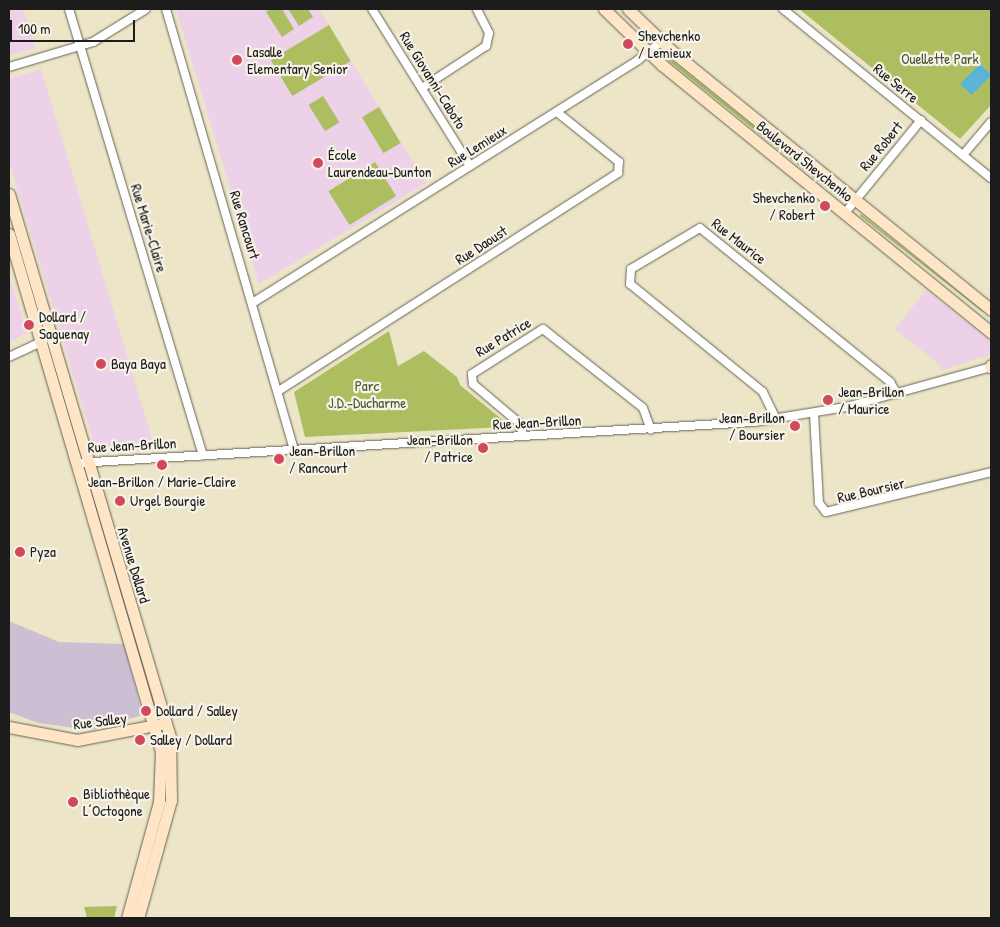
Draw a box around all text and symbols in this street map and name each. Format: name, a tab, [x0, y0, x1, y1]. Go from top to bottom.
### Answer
scale bar	[12, 10, 138, 42]
text: 100 m	[18, 18, 51, 39]
place label: Shevchenko / Lemieux	[638, 26, 700, 61]
street label: Rue Giovanni-Caboto	[396, 28, 470, 132]
marker: Shevchenko / Lemieux	[622, 38, 634, 50]
place label: Lasalle Elementary Senior	[247, 42, 348, 77]
park label: Ouellette Park	[901, 50, 979, 68]
marker: Lasalle Elementary Senior	[231, 54, 243, 66]
street label: Rue Serre	[870, 59, 922, 107]
street label: Boulevard Shevchenko	[753, 117, 857, 205]
street label: Rue Robert	[856, 118, 906, 174]
street label: Rue Lemieux	[444, 121, 510, 171]
place label: École Laurendeau-Dunton	[328, 145, 432, 180]
marker: École Laurendeau-Dunton	[312, 157, 324, 169]
street label: Rue Marie-Claire	[127, 182, 171, 274]
place label: Shevchenko / Robert	[753, 188, 815, 223]
street label: Rue Rancourt	[226, 189, 264, 261]
marker: Shevchenko / Robert	[819, 200, 831, 212]
street label: Rue Maurice	[708, 214, 770, 268]
street label: Rue Daoust	[452, 222, 510, 268]
place label: Dollard / Saguenay	[39, 307, 89, 342]
street label: Rue Patrice	[472, 313, 534, 361]
marker: Dollard / Saguenay	[23, 319, 35, 331]
place label: Baya Baya	[111, 355, 166, 373]
marker: Baya Baya	[95, 358, 107, 370]
park label: Parc J.D.-Ducharme	[328, 376, 406, 411]
place label: Jean-Brillon / Maurice	[838, 382, 904, 417]
marker: Jean-Brillon / Maurice	[822, 394, 834, 406]
place label: Jean-Brillon / Boursier	[719, 408, 785, 443]
street label: Rue Jean-Brillon	[492, 411, 582, 433]
marker: Jean-Brillon / Boursier	[789, 420, 801, 432]
place label: Jean-Brillon / Patrice	[407, 430, 473, 465]
street label: Rue Jean-Brillon	[87, 434, 177, 456]
place label: Jean-Brillon / Rancourt	[289, 441, 355, 476]
marker: Jean-Brillon / Patrice	[477, 442, 489, 454]
marker: Jean-Brillon / Rancourt	[273, 453, 285, 465]
marker: Jean-Brillon / Marie-Claire	[156, 459, 168, 471]
place label: Jean-Brillon / Marie-Claire	[88, 473, 236, 491]
street label: Rue Boursier	[836, 474, 906, 506]
place label: Urgel Bourgie	[130, 492, 206, 510]
marker: Urgel Bourgie	[114, 495, 126, 507]
street label: Avenue Dollard	[114, 525, 154, 605]
place label: Pyza	[30, 543, 56, 561]
marker: Pyza	[14, 546, 26, 558]
place label: Dollard / Salley	[156, 702, 238, 720]
marker: Dollard / Salley	[140, 705, 152, 717]
street label: Rue Salley	[72, 709, 128, 733]
place label: Salley / Dollard	[150, 731, 232, 749]
marker: Salley / Dollard	[134, 734, 146, 746]
place label: Bibliothèque L’Octogone	[83, 784, 150, 819]
marker: Bibliothèque L’Octogone	[67, 796, 79, 808]

